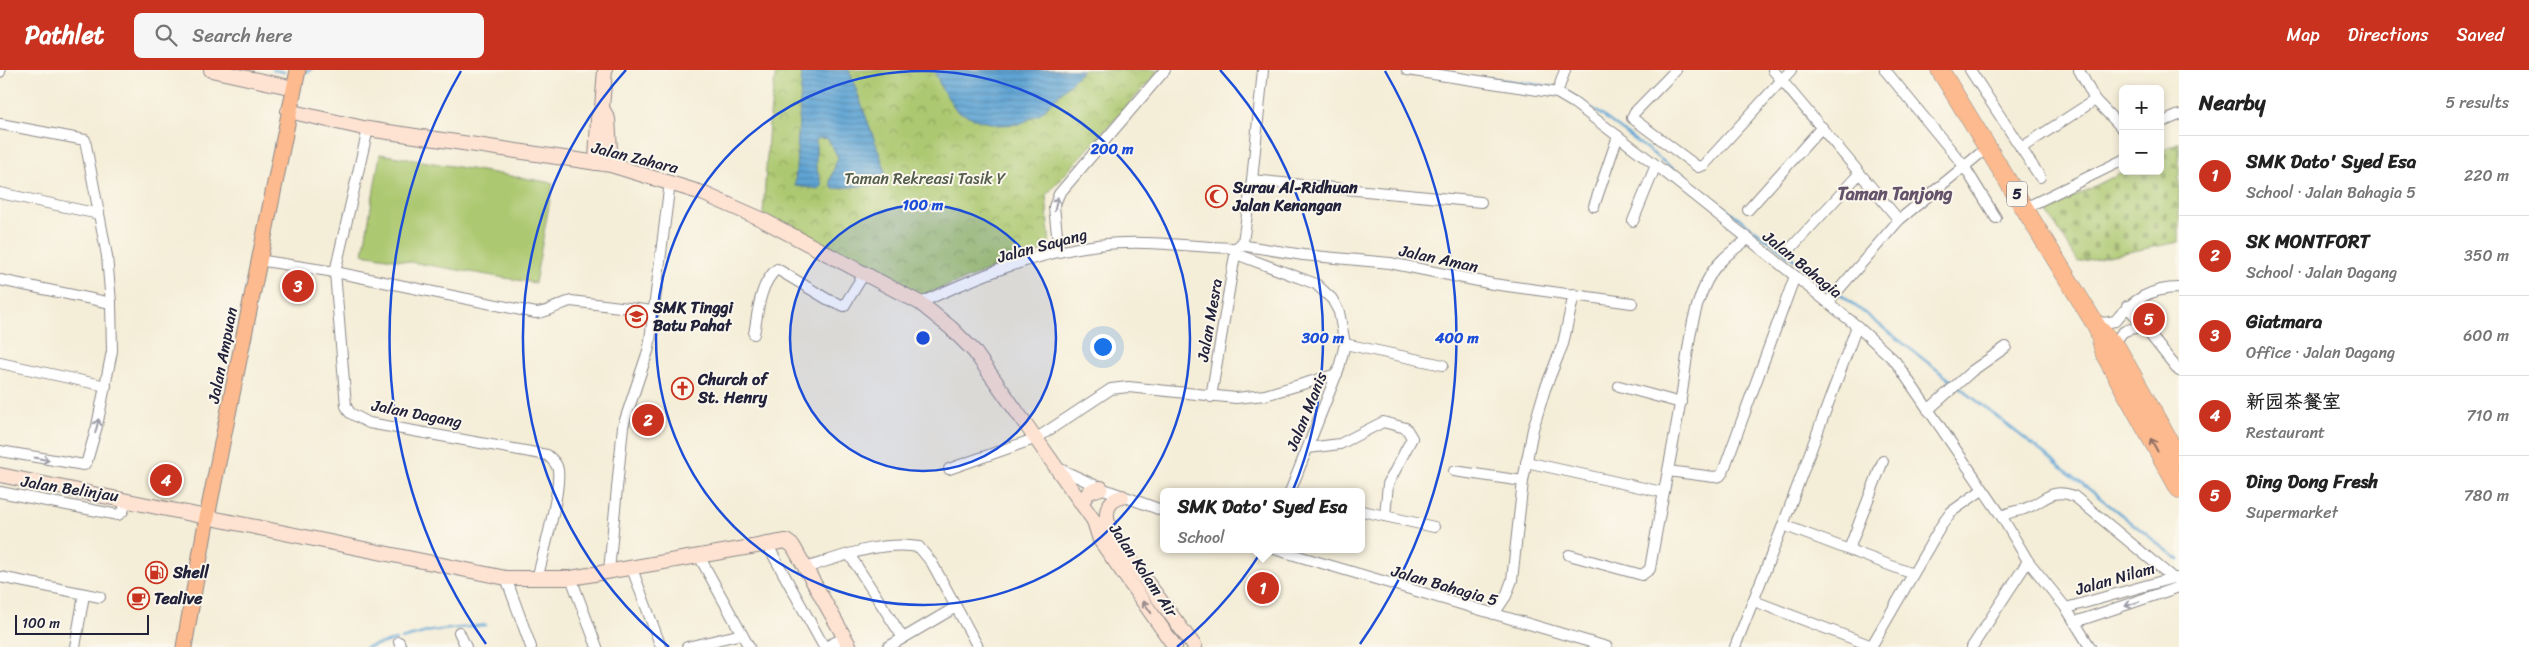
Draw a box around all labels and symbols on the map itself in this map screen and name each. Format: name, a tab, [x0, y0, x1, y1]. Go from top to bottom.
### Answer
street label: Jalan Zahara	[588, 132, 682, 182]
text: 200 m	[1089, 136, 1134, 162]
park label: Taman Rekreasi Tasik Y	[844, 164, 1007, 193]
place label: Surau Al-Ridhuan Jalan Kenangan	[1232, 173, 1358, 220]
district label: Taman Tanjong	[1837, 178, 1953, 210]
road number: 5	[2007, 182, 2027, 206]
mosque icon: Surau Al-Ridhuan Jalan Kenangan	[1205, 184, 1229, 208]
text: 100 m	[903, 192, 944, 218]
one-way arrow	[1052, 196, 1062, 212]
street label: Jalan Sayang	[993, 220, 1090, 272]
street label: Jalan Bahagia	[1755, 222, 1849, 306]
street label: Jalan Aman	[1396, 236, 1482, 281]
pin: 3	[282, 267, 314, 305]
street label: Jalan Mesra	[1188, 276, 1231, 365]
place label: SMK Tinggi Batu Pahat	[652, 293, 735, 340]
pin: 5	[2133, 300, 2165, 338]
street label: Jalan Ampuan	[199, 304, 246, 407]
school or university icon: SMK Tinggi Batu Pahat	[625, 304, 649, 328]
text: 300 m	[1301, 325, 1345, 351]
text: 400 m	[1434, 325, 1479, 351]
centre of rings	[914, 329, 932, 347]
your location	[1090, 334, 1116, 360]
place label: Church of St. Henry	[697, 365, 769, 412]
street label: Jalan Manis	[1277, 367, 1336, 456]
church icon: Church of St. Henry	[670, 376, 694, 400]
street label: Jalan Dagang	[368, 390, 465, 436]
pin: 2	[632, 401, 664, 439]
one-way arrow	[93, 419, 102, 435]
one-way arrow	[2149, 437, 2159, 452]
one-way arrow	[33, 454, 49, 464]
pin: 4	[150, 461, 182, 499]
street label: Jalan Belinjau	[18, 466, 121, 511]
street label: Jalan Kolam Air	[1101, 517, 1187, 624]
street label: Jalan Nilam	[2071, 553, 2158, 604]
street label: Jalan Bahagia 5	[1387, 556, 1502, 615]
place label: Shell	[172, 558, 210, 587]
fuel station icon: Shell	[145, 560, 169, 584]
pin: 1	[1247, 569, 1279, 607]
place label: Tealive	[154, 584, 203, 613]
cafe icon: Tealive	[126, 586, 150, 610]
one-way arrow	[2124, 599, 2140, 609]
one-way arrow	[1142, 601, 1153, 614]
scale bar	[15, 612, 149, 635]

